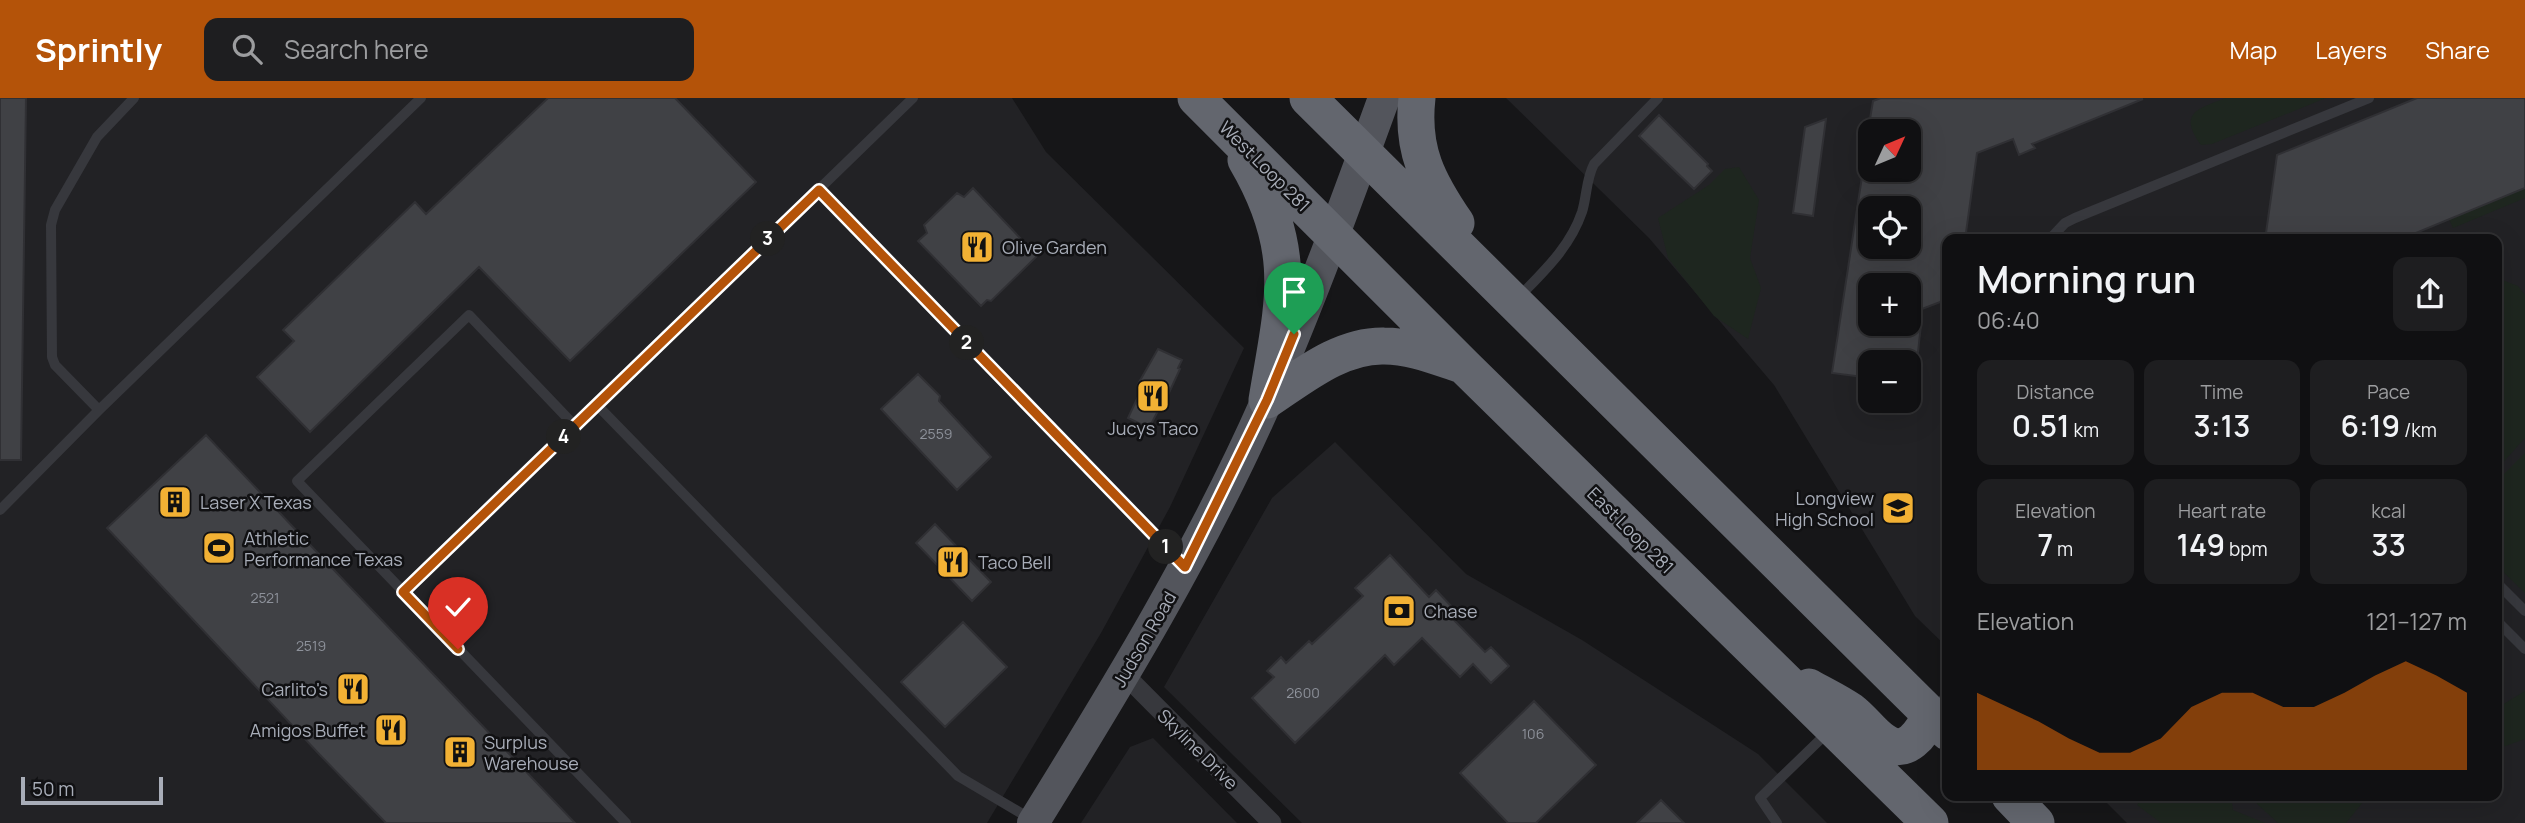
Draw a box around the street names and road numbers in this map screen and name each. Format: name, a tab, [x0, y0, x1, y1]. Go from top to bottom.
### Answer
street label: West Loop 281	[1214, 115, 1316, 217]
street label: East Loop 281	[1583, 482, 1679, 578]
street label: Judson Road	[1107, 587, 1181, 691]
street label: Skyline Drive	[1152, 703, 1244, 795]

